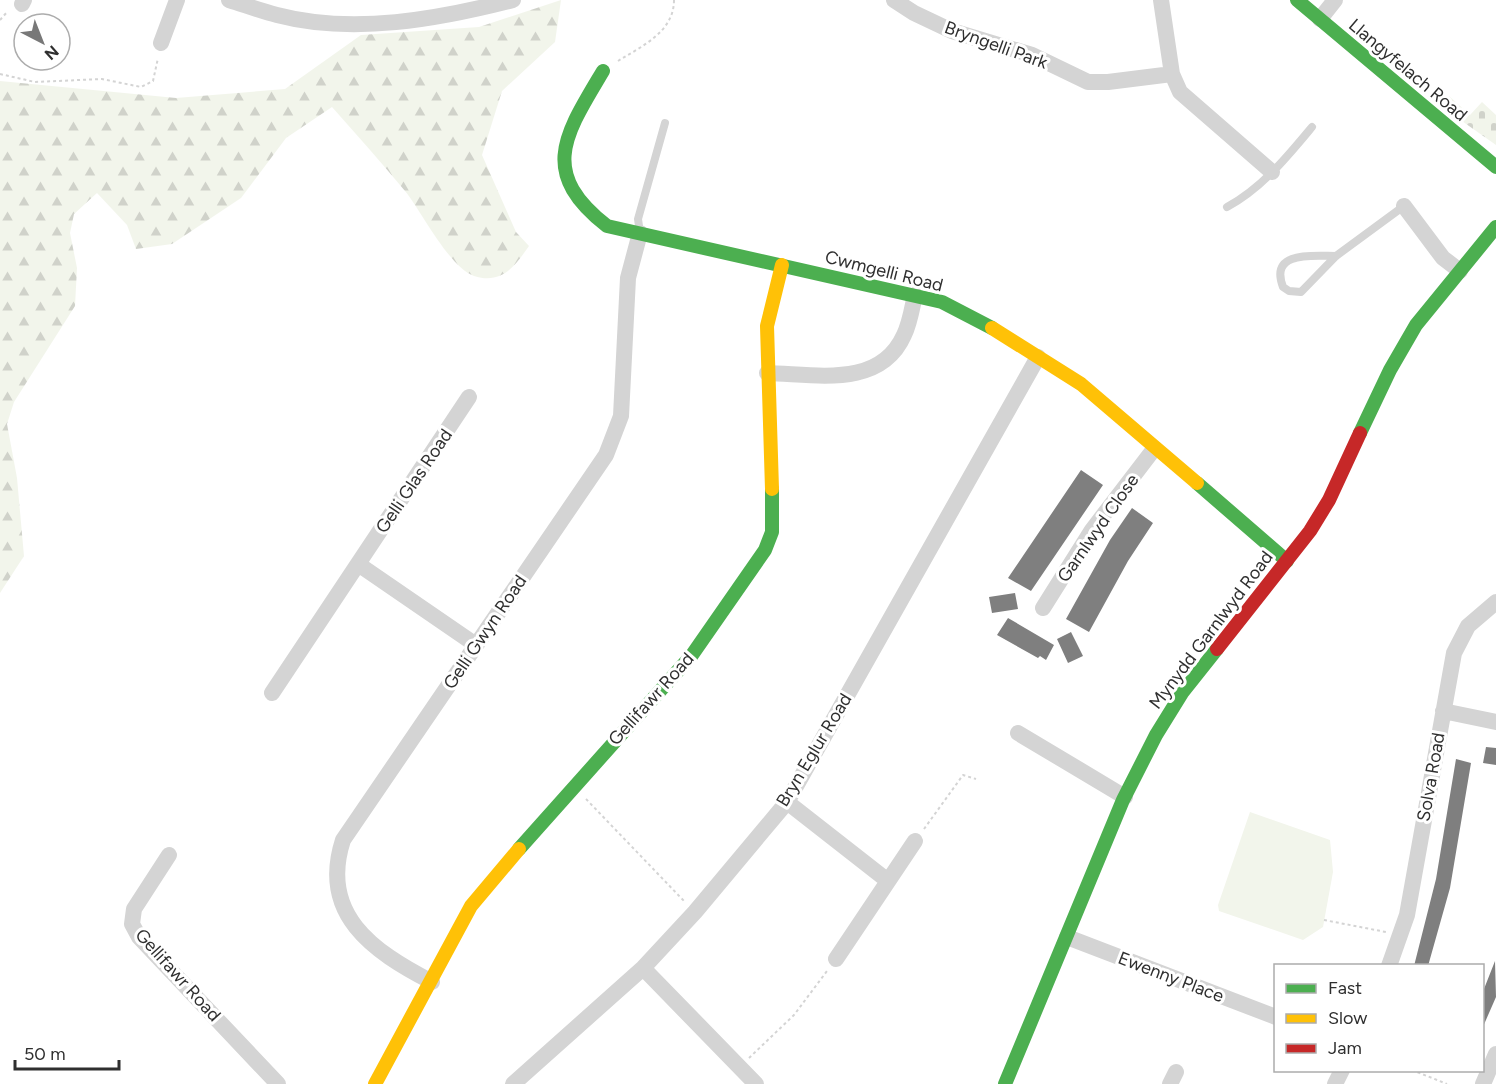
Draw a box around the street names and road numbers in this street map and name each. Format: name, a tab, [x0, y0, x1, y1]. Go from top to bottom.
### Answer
street label: Llangyfelach Road	[1344, 14, 1472, 126]
street label: Bryngelli Park	[942, 16, 1051, 74]
street label: Cwmgelli Road	[823, 246, 945, 296]
street label: Gelli Glas Road	[371, 425, 457, 537]
street label: Garnlwyd Close	[1053, 470, 1144, 586]
street label: Mynydd Garnlwyd Road	[1144, 547, 1278, 713]
street label: Gelli Gwyn Road	[439, 571, 531, 693]
street label: Gellifawr Road	[604, 648, 698, 750]
street label: Bryn Eglur Road	[772, 689, 856, 811]
street label: Solva Road	[1412, 731, 1450, 823]
street label: Gellifawr Road	[131, 924, 225, 1026]
street label: Ewenny Place	[1115, 947, 1227, 1007]

